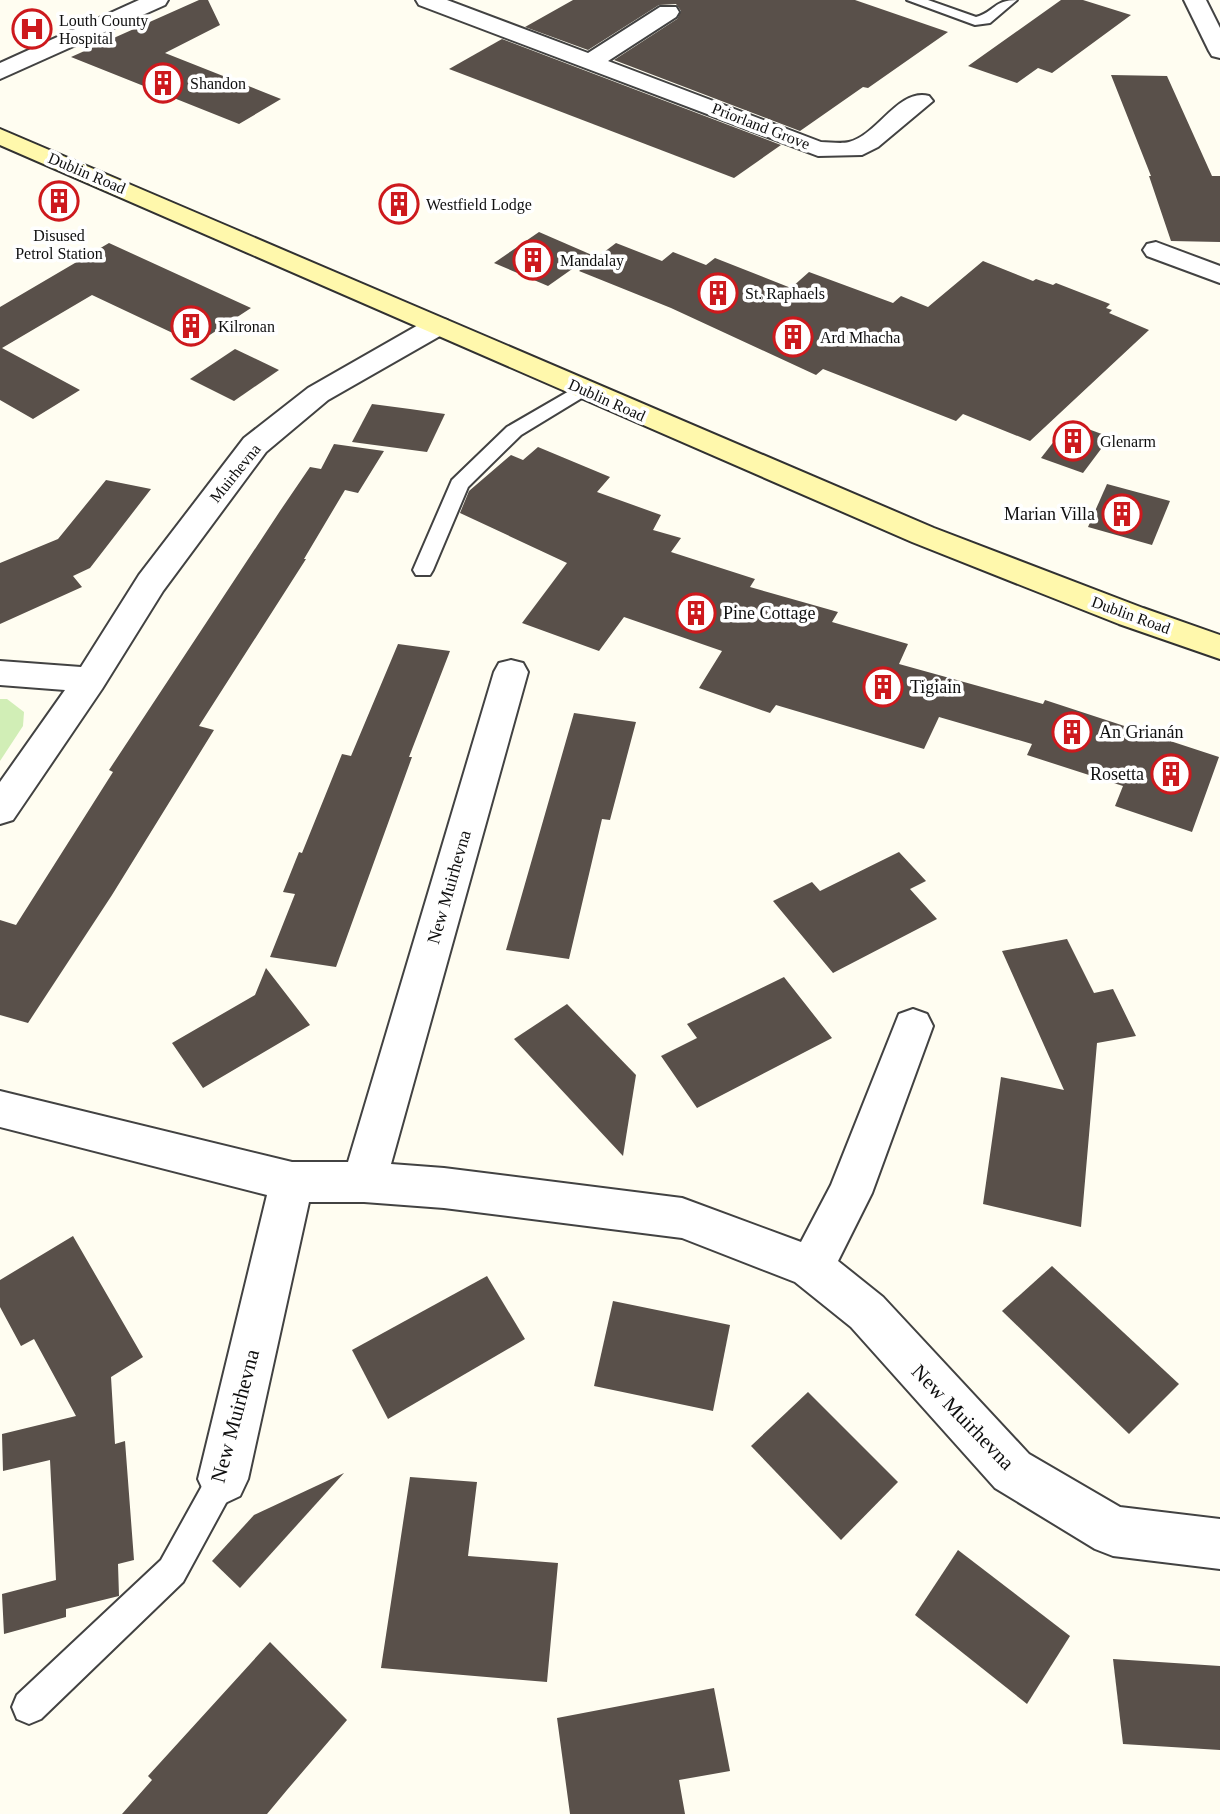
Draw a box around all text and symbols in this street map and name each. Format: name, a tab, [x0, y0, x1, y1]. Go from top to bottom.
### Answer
hospital icon: Louth County Hospital	[11, 8, 53, 50]
place label: Louth County Hospital	[59, 12, 148, 48]
building icon: Shandon	[142, 62, 184, 104]
place label: Shandon	[190, 75, 246, 92]
street label: Priorland Grove	[710, 100, 812, 152]
street label: Dublin Road	[46, 149, 128, 197]
building icon: Disused Petrol Station	[38, 180, 80, 222]
building icon: Westfield Lodge	[378, 183, 420, 225]
place label: Westfield Lodge	[426, 196, 532, 214]
place label: Disused Petrol Station	[15, 227, 103, 262]
building icon: Mandalay	[512, 239, 554, 281]
place label: Mandalay	[560, 252, 624, 270]
building icon: St. Raphaels	[697, 272, 739, 314]
place label: St. Raphaels	[745, 285, 825, 303]
building icon: Kilronan	[170, 305, 212, 347]
building icon: Ard Mhacha	[772, 316, 814, 358]
place label: Kilronan	[218, 318, 275, 335]
place label: Ard Mhacha	[820, 329, 900, 346]
street label: Dublin Road	[566, 376, 648, 424]
building icon: Glenarm	[1052, 420, 1094, 462]
place label: Glenarm	[1100, 433, 1157, 450]
street label: Muirhevna	[206, 440, 264, 506]
building icon: Marian Villa	[1101, 493, 1143, 535]
place label: Marian Villa	[1004, 504, 1095, 524]
building icon: Pine Cottage	[675, 592, 717, 634]
street label: Dublin Road	[1089, 593, 1173, 637]
place label: Pine Cottage	[723, 603, 816, 623]
building icon: Tigiain	[862, 666, 904, 708]
place label: Tigiain	[910, 677, 961, 697]
building icon: An Grianán	[1051, 711, 1093, 753]
place label: An Grianán	[1099, 722, 1183, 742]
building icon: Rosetta	[1150, 753, 1192, 795]
place label: Rosetta	[1090, 764, 1144, 784]
street label: New Muirhevna	[423, 828, 475, 946]
street label: New Muirhevna	[206, 1346, 265, 1485]
street label: New Muirhevna	[907, 1359, 1020, 1475]

